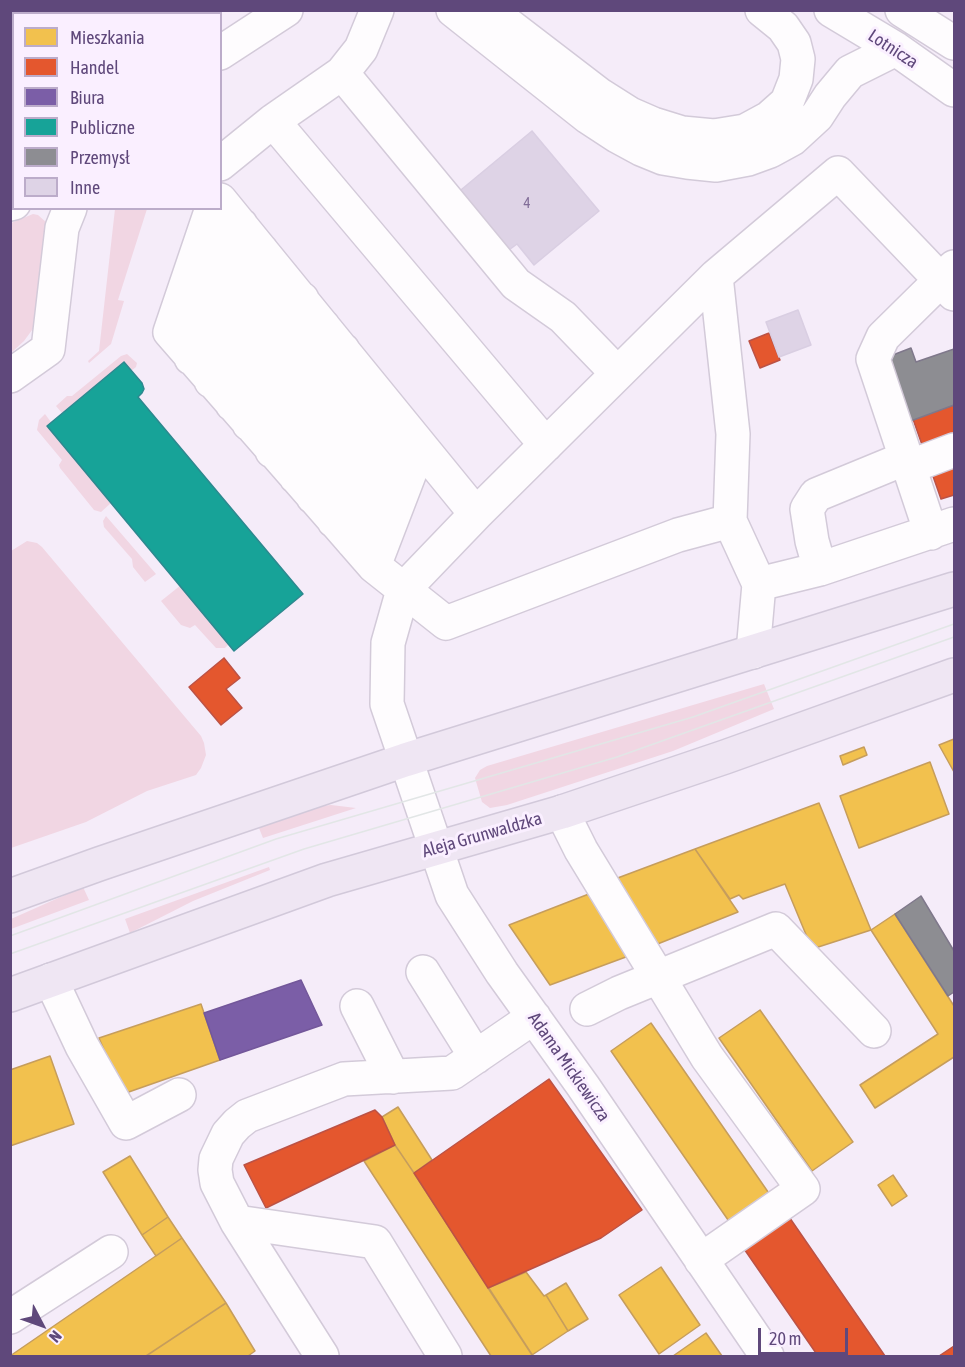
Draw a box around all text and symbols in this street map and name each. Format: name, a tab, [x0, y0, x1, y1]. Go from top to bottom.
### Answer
legend	[12, 12, 222, 210]
street label: Lotnicza	[864, 25, 922, 73]
text: Mieszkania	[70, 27, 145, 48]
text: Handel	[70, 57, 119, 78]
text: Biura	[70, 87, 105, 108]
text: Publiczne	[70, 117, 135, 138]
text: Przemysł	[70, 147, 130, 168]
text: Inne	[70, 177, 100, 198]
house number: 4	[523, 194, 531, 212]
street label: Aleja Grunwaldzka	[420, 808, 544, 862]
street label: Adama Mickiewicza	[523, 1008, 615, 1126]
north arrow	[12, 1295, 72, 1355]
scale bar	[761, 1316, 851, 1354]
text: N	[46, 1327, 65, 1346]
text: 20 m	[769, 1328, 801, 1349]

